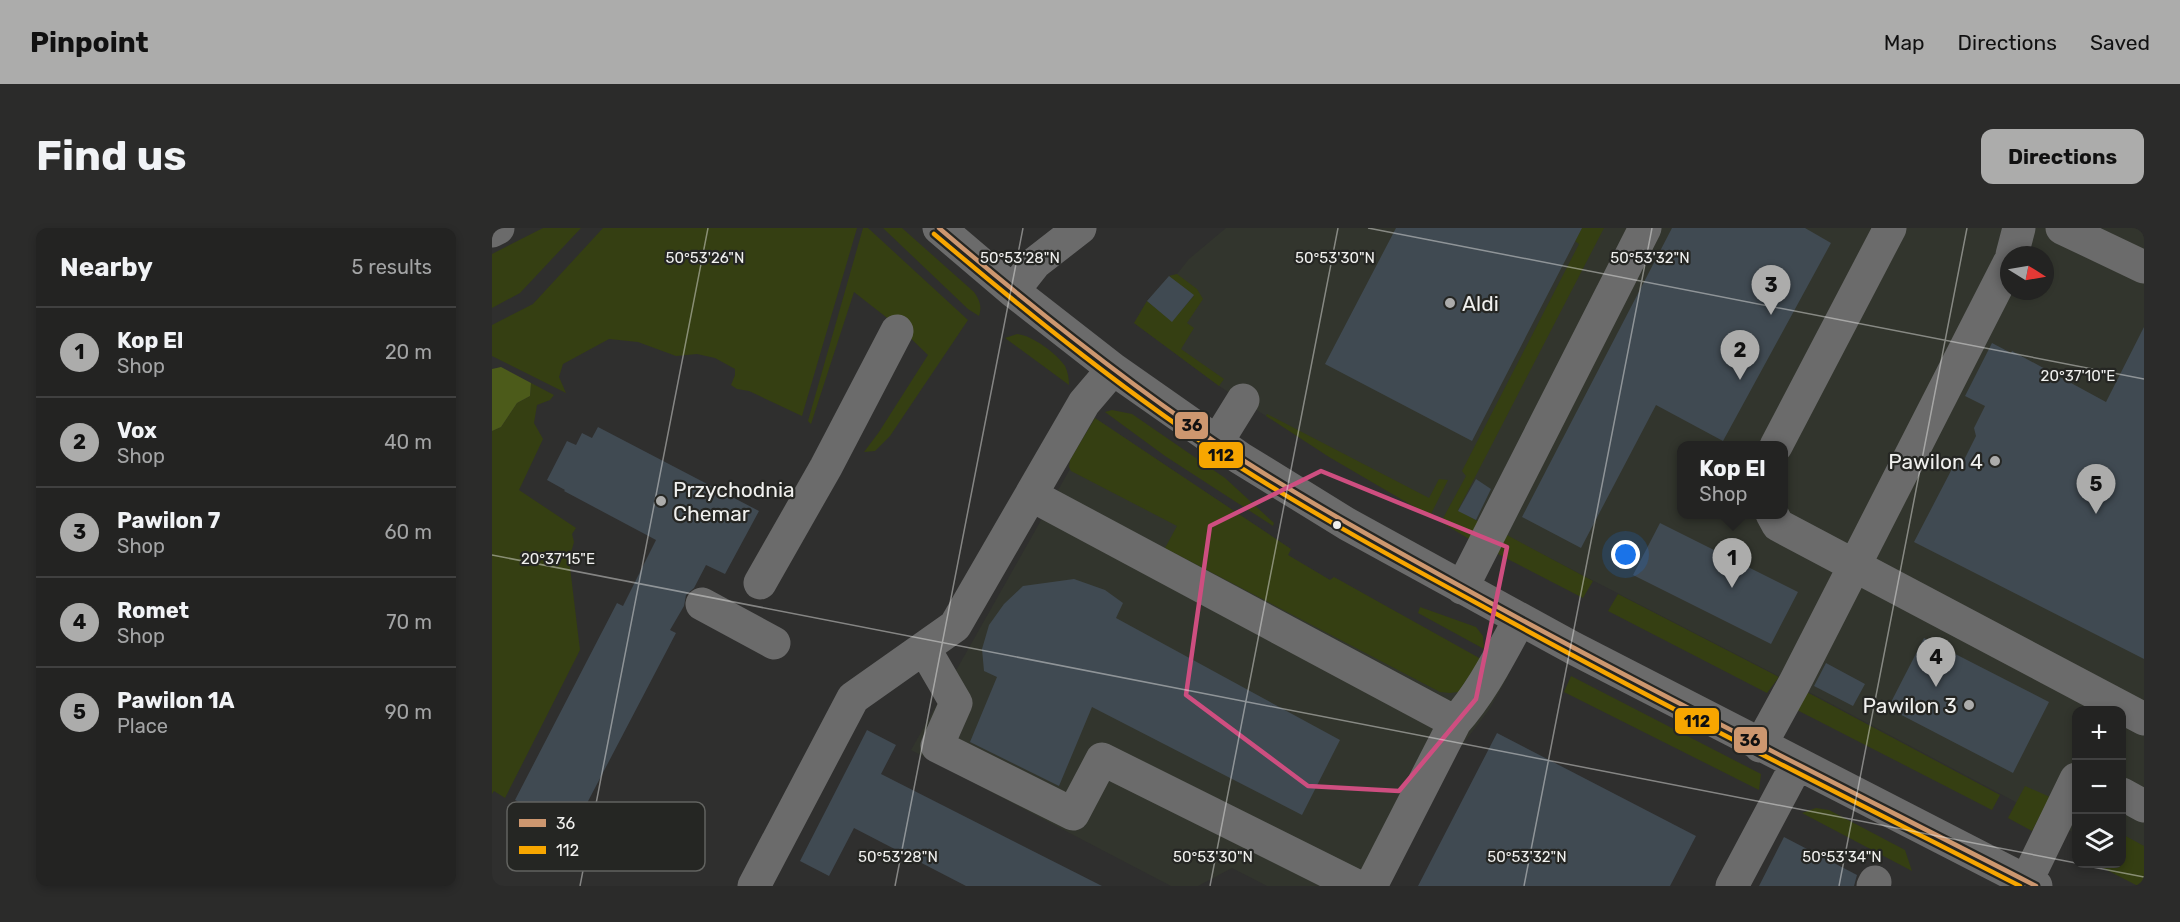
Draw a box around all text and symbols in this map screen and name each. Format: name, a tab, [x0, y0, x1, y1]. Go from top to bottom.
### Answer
text: Pinpoint	[30, 26, 149, 59]
text: Map	[1884, 30, 1925, 55]
text: Directions	[1958, 30, 2057, 55]
text: Saved	[2090, 30, 2150, 55]
button: Directions	[1981, 129, 2144, 184]
text: Find us	[36, 131, 187, 181]
north arrow	[2000, 246, 2054, 300]
text: 50°53'26"N	[666, 249, 744, 267]
text: 50°53'28"N	[980, 249, 1060, 267]
text: 50°53'30"N	[1295, 249, 1375, 267]
text: 50°53'32"N	[1610, 249, 1690, 267]
text: Nearby	[60, 252, 153, 283]
text: 5 results	[351, 255, 432, 279]
pin: 3	[1752, 266, 1790, 315]
place label: Aldi	[1462, 291, 1499, 316]
marker: Aldi	[1443, 296, 1457, 310]
text: Kop El	[117, 327, 183, 354]
pin: 2	[1720, 330, 1760, 380]
text: 1	[75, 340, 84, 364]
text: 20 m	[385, 340, 432, 364]
text: Shop	[117, 354, 165, 378]
text: 20°37'10"E	[2041, 367, 2115, 385]
line badge: 36	[1174, 411, 1209, 440]
text: 36	[1182, 416, 1202, 435]
text: Vox	[117, 417, 157, 444]
text: 2	[73, 430, 86, 454]
text: 40 m	[384, 430, 432, 454]
line badge: 112	[1198, 441, 1244, 469]
popup	[1677, 441, 1788, 519]
text: Shop	[117, 444, 165, 468]
text: 112	[1208, 446, 1234, 465]
place label: Pawilon 4	[1888, 449, 1983, 474]
marker: Pawilon 4	[1988, 454, 2002, 468]
text: Kop El	[1699, 455, 1766, 482]
pin: 5	[2076, 464, 2116, 514]
place label: Przychodnia Chemar	[673, 477, 795, 526]
text: Shop	[1699, 482, 1747, 506]
marker: Przychodnia Chemar	[654, 494, 668, 508]
text: Pawilon 7	[117, 507, 220, 534]
unlabelled marker	[1331, 519, 1343, 531]
text: 3	[73, 520, 86, 544]
text: 60 m	[385, 520, 432, 544]
text: Shop	[117, 534, 165, 558]
pin: 1	[1712, 538, 1752, 588]
your location	[1611, 540, 1640, 569]
text: 20°37'15"E	[521, 550, 595, 568]
text: Romet	[117, 597, 189, 624]
text: 4	[73, 610, 86, 634]
text: 70 m	[386, 610, 432, 634]
text: Shop	[117, 624, 165, 648]
pin: 4	[1916, 638, 1956, 687]
text: Pawilon 1A	[117, 687, 234, 714]
place label: Pawilon 3	[1863, 693, 1957, 718]
marker: Pawilon 3	[1962, 698, 1976, 712]
text: 5	[73, 700, 86, 724]
text: 90 m	[385, 700, 432, 724]
map controls	[2072, 706, 2126, 868]
button: +	[2072, 706, 2126, 760]
line badge: 112	[1674, 707, 1720, 735]
text: 112	[1684, 712, 1710, 731]
text: Place	[117, 714, 168, 738]
line badge: 36	[1733, 726, 1768, 754]
text: 36	[1740, 731, 1760, 750]
button: −	[2072, 760, 2126, 814]
legend	[507, 802, 705, 871]
text: 36	[556, 814, 576, 833]
button: layers	[2072, 814, 2126, 868]
text: 112	[556, 841, 579, 860]
text: 50°53'28"N	[858, 848, 938, 866]
text: 50°53'30"N	[1173, 848, 1253, 866]
text: 50°53'32"N	[1487, 848, 1567, 866]
text: 50°53'34"N	[1802, 848, 1882, 866]

